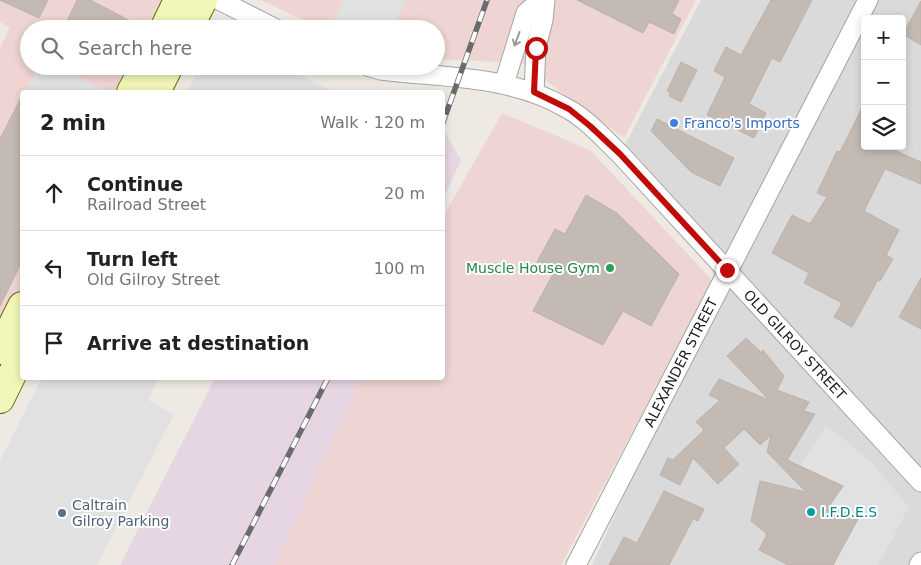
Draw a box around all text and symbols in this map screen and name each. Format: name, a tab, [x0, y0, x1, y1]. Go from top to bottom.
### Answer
map controls	[861, 15, 906, 150]
button: +	[861, 15, 906, 60]
search box	[20, 20, 445, 75]
one-way arrow	[512, 30, 521, 46]
icon: search	[38, 34, 66, 62]
text: Search here	[78, 37, 192, 59]
route start	[525, 37, 548, 60]
button: −	[861, 60, 906, 105]
button: layers	[861, 105, 906, 150]
text: 2 min	[40, 111, 106, 135]
text: Walk · 120 m	[320, 113, 425, 132]
place label: Franco's Imports	[684, 115, 800, 131]
marker: Franco's Imports	[668, 117, 680, 129]
text: Continue	[87, 173, 183, 195]
icon: ahead	[40, 179, 68, 207]
text: 20 m	[384, 184, 425, 203]
text: Railroad Street	[87, 195, 206, 214]
text: Turn left	[87, 248, 178, 270]
icon: left	[40, 254, 68, 282]
text: 100 m	[374, 259, 425, 278]
route end	[716, 259, 739, 282]
place label: Muscle House Gym	[466, 260, 600, 276]
marker: Muscle House Gym	[604, 262, 616, 274]
text: Old Gilroy Street	[87, 270, 220, 289]
street label: OLD GILROY STREET	[741, 286, 850, 403]
street label: ALEXANDER STREET	[641, 295, 721, 430]
icon: arrive	[40, 329, 68, 357]
text: Arrive at destination	[87, 332, 309, 354]
place label: Caltrain Gilroy Parking	[72, 497, 169, 529]
place label: I.F.D.E.S	[821, 504, 877, 520]
marker: I.F.D.E.S	[805, 506, 817, 518]
marker: Caltrain Gilroy Parking	[56, 507, 68, 519]

